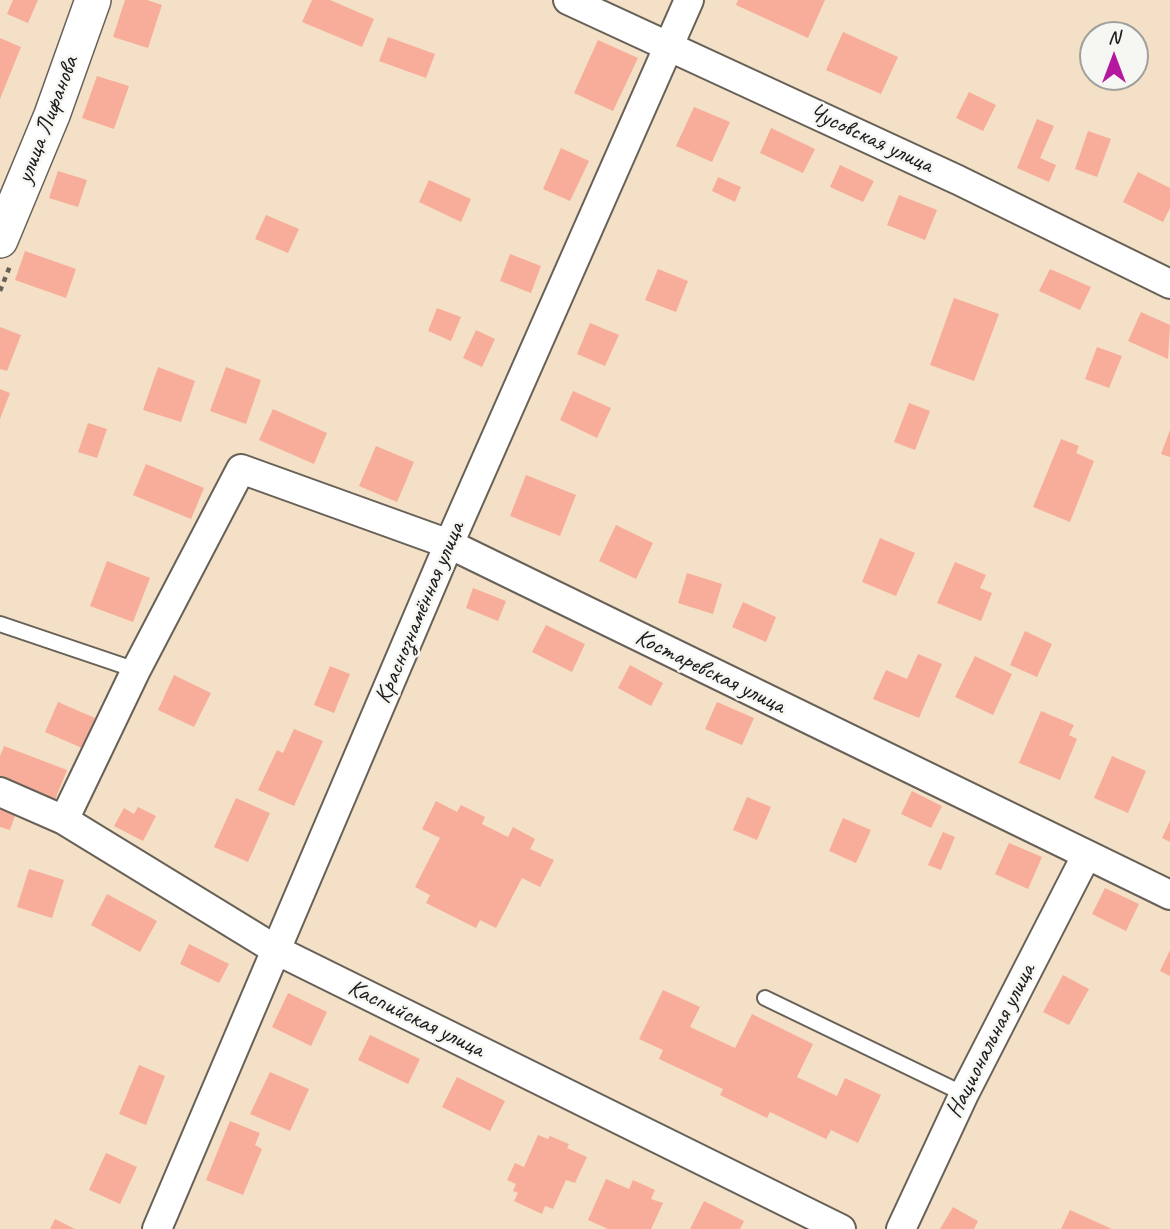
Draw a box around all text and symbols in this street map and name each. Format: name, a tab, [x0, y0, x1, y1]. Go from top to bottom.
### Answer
north arrow	[1079, 21, 1149, 91]
text: N	[1108, 25, 1120, 49]
street label: улица Лифанова	[11, 52, 85, 188]
street label: Чусовская улица	[805, 98, 937, 180]
street label: Краснознамённая улица	[369, 518, 471, 708]
street label: Костаревская улица	[630, 623, 790, 721]
street label: Национальная улица	[940, 959, 1042, 1123]
street label: Каспийская улица	[343, 974, 489, 1064]

